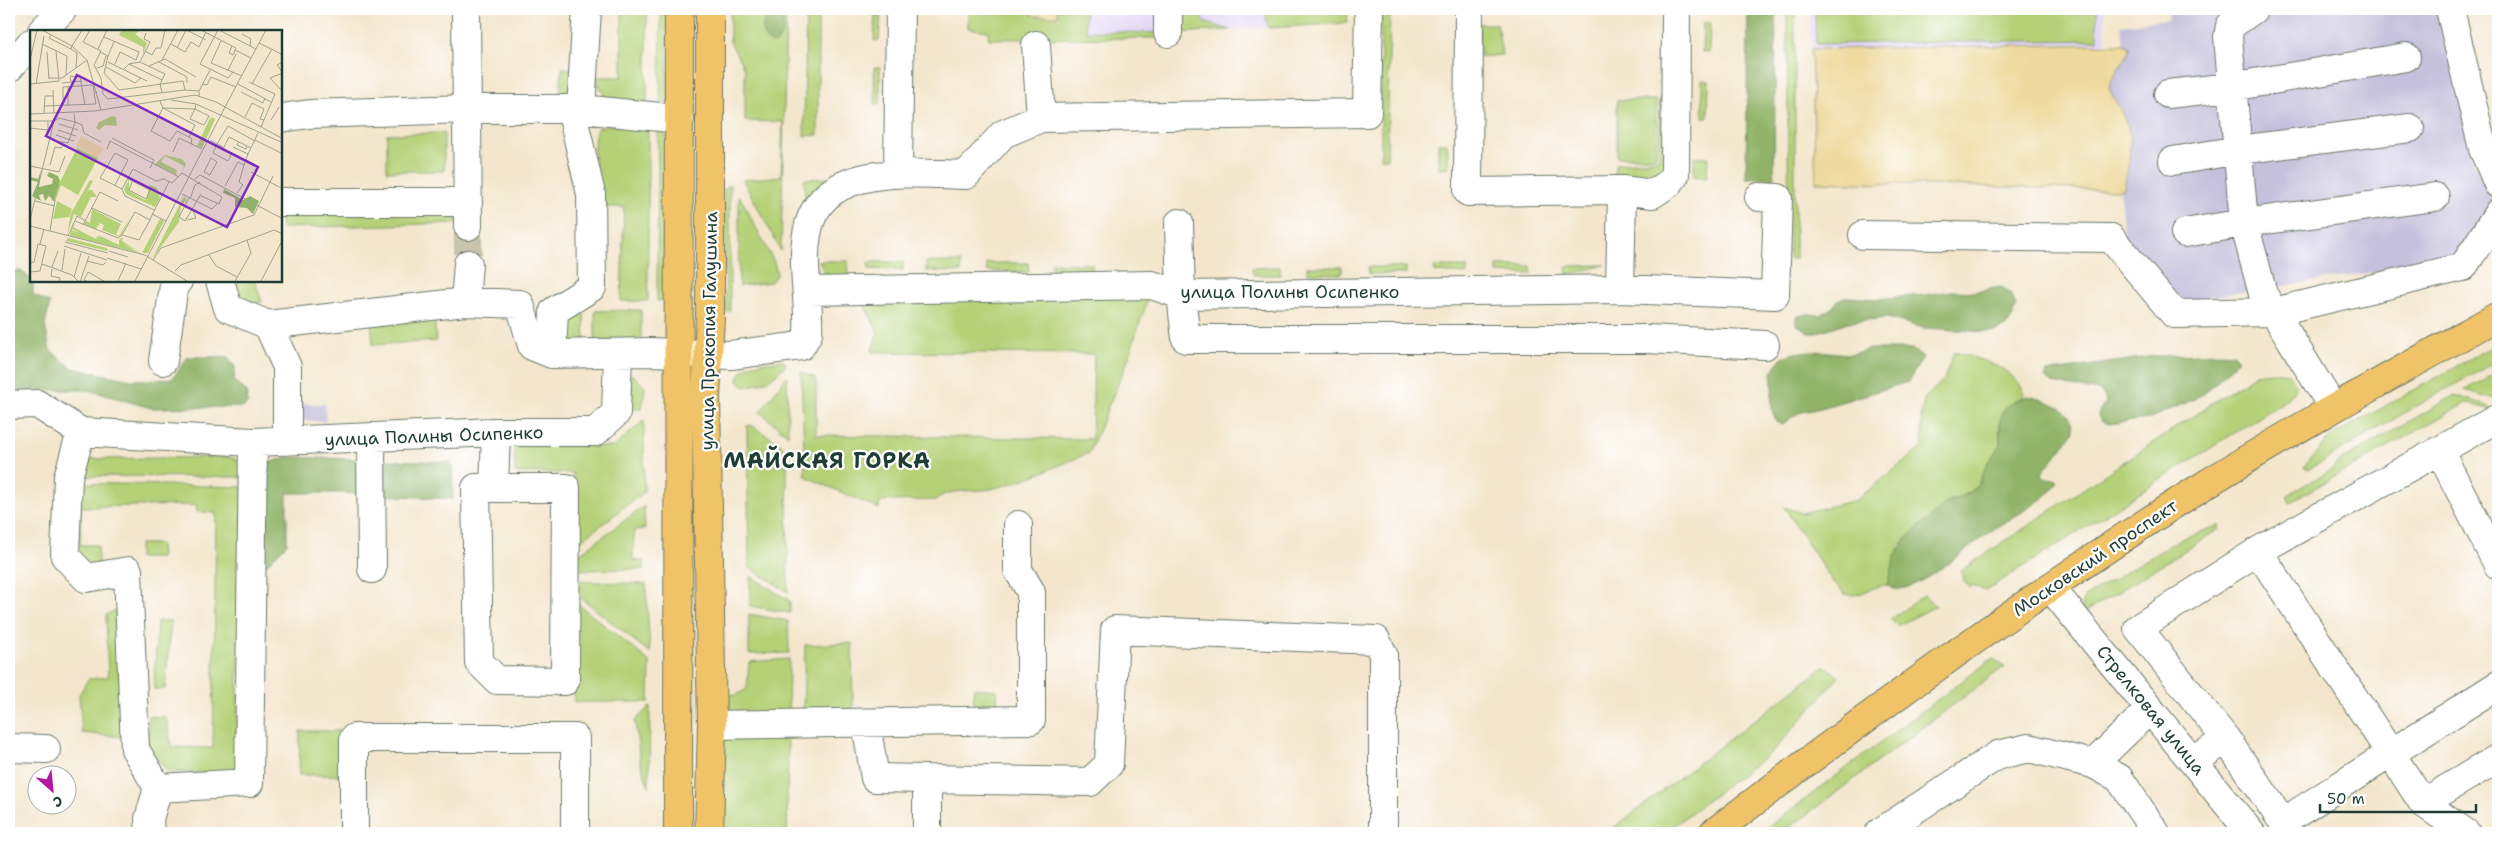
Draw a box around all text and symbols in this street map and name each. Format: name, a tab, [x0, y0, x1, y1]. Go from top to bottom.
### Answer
inset map	[30, 30, 282, 282]
street label: улица Прокопия Галушина	[695, 211, 723, 451]
street label: улица Полины Осипенко	[1181, 280, 1399, 304]
street label: улица Полины Осипенко	[324, 420, 544, 452]
district label: МАЙСКАЯ ГОРКА	[723, 445, 931, 475]
street label: Московский проспект	[2008, 493, 2183, 622]
street label: Стрелковая улица	[2091, 640, 2211, 780]
north arrow	[28, 764, 78, 814]
scale bar	[2320, 782, 2476, 814]
text: 50 m	[2327, 789, 2365, 809]
text: С	[50, 792, 66, 812]

